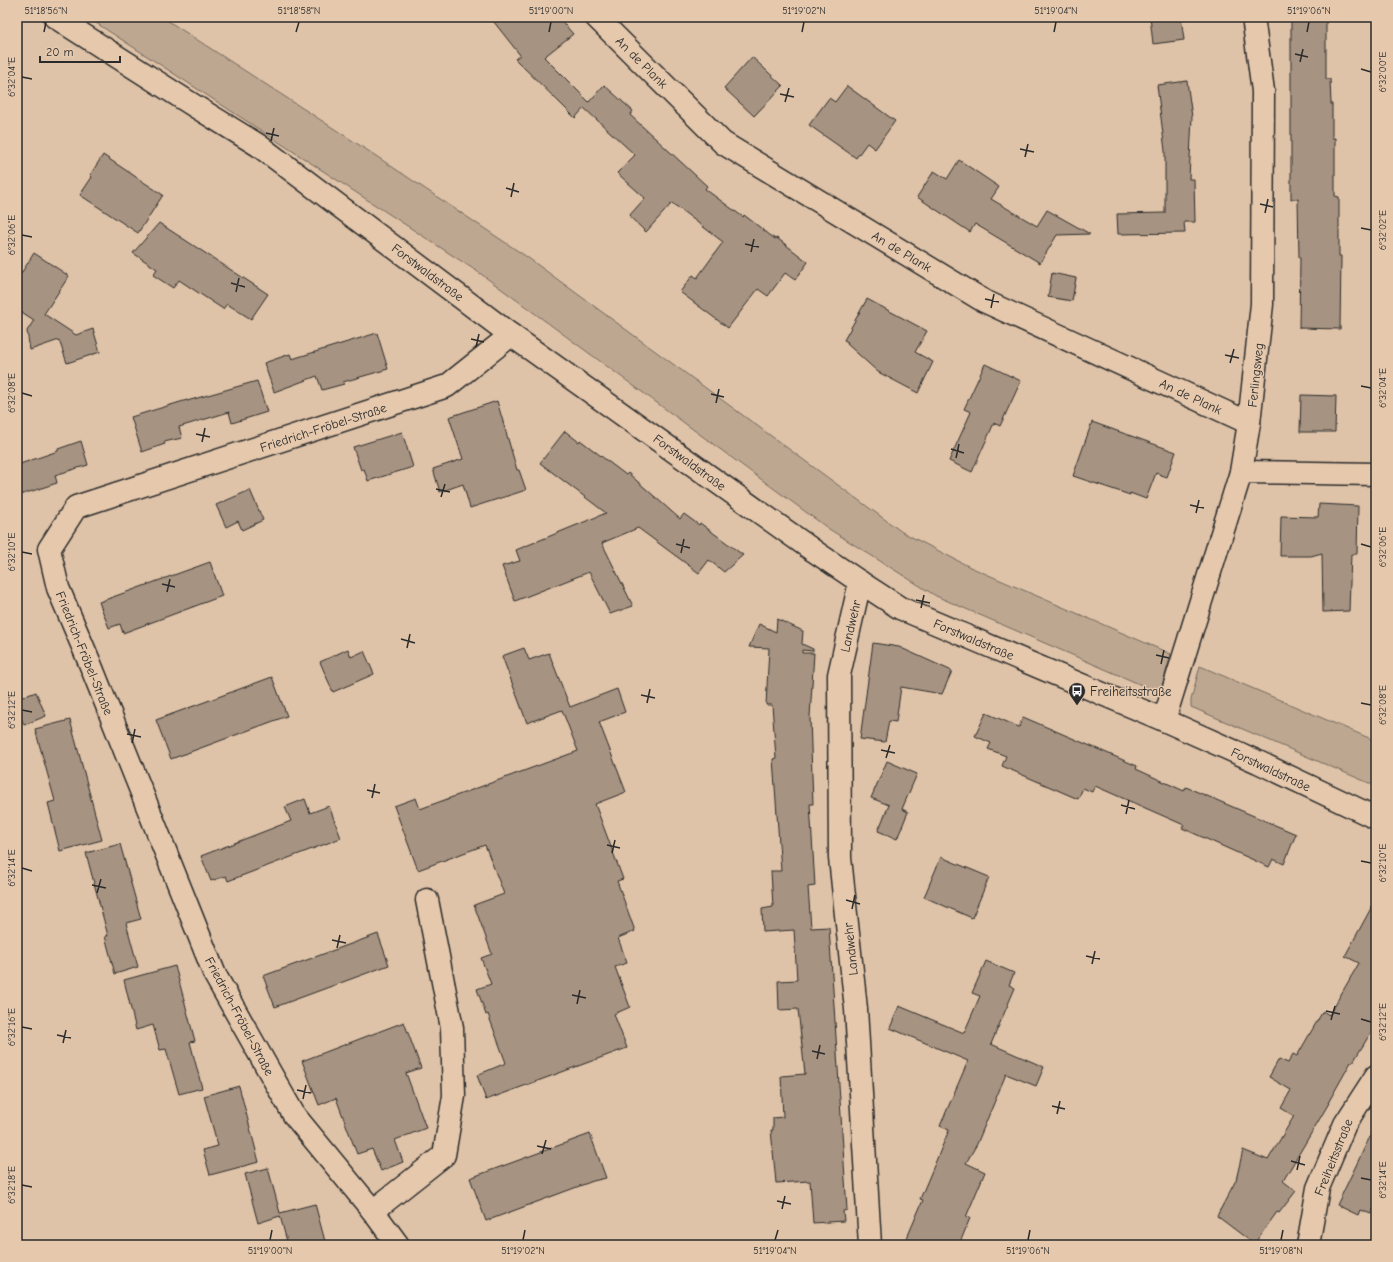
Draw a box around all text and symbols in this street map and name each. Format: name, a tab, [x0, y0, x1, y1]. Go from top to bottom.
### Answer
text: 51°18'56"N	[24, 5, 68, 17]
text: 51°18'58"N	[278, 5, 320, 17]
text: 51°19'00"N	[529, 5, 573, 17]
text: 51°19'02"N	[782, 5, 826, 17]
text: 51°19'04"N	[1034, 5, 1078, 17]
text: 51°19'06"N	[1287, 5, 1331, 17]
street label: An de Plank	[613, 33, 671, 92]
scale bar	[40, 38, 120, 64]
text: 20 m	[46, 45, 74, 59]
text: 6°32'00"E	[1377, 51, 1389, 93]
text: 6°32'04"E	[6, 57, 18, 97]
text: 6°32'02"E	[1377, 210, 1389, 250]
text: 6°32'06"E	[6, 215, 18, 255]
street label: An de Plank	[869, 228, 935, 276]
street label: Forstwaldstraße	[389, 241, 467, 305]
street label: Ferlingsweg	[1245, 342, 1266, 408]
text: 6°32'04"E	[1377, 368, 1389, 408]
text: 6°32'08"E	[6, 373, 18, 413]
street label: An de Plank	[1157, 375, 1225, 418]
street label: Friedrich-Fröbel-Straße	[258, 400, 389, 455]
street label: Forstwaldstraße	[651, 431, 729, 494]
text: 6°32'06"E	[1377, 527, 1389, 567]
text: 6°32'10"E	[6, 533, 18, 571]
street label: Friedrich-Fröbel-Straße	[53, 589, 116, 718]
street label: Landwehr	[837, 598, 864, 654]
street label: Forstwaldstraße	[931, 616, 1017, 663]
bus stop icon: Freiheitsstraße	[1067, 681, 1087, 706]
place label: Freiheitsstraße	[1090, 684, 1172, 699]
text: 6°32'08"E	[1377, 685, 1389, 725]
text: 6°32'12"E	[6, 691, 18, 729]
street label: Forstwaldstraße	[1229, 744, 1313, 795]
text: 6°32'10"E	[1377, 844, 1389, 882]
text: 6°32'14"E	[6, 849, 18, 887]
street label: Landwehr	[840, 921, 861, 976]
street label: Friedrich-Fröbel-Straße	[202, 954, 277, 1079]
text: 6°32'12"E	[1377, 1003, 1389, 1041]
text: 6°32'16"E	[6, 1008, 18, 1046]
street label: Freiheitsstraße	[1311, 1116, 1356, 1198]
text: 6°32'14"E	[1377, 1161, 1389, 1199]
text: 6°32'18"E	[6, 1166, 18, 1204]
text: 51°19'00"N	[248, 1245, 292, 1257]
text: 51°19'02"N	[501, 1245, 545, 1257]
text: 51°19'04"N	[753, 1245, 797, 1257]
text: 51°19'06"N	[1006, 1245, 1050, 1257]
text: 51°19'08"N	[1259, 1245, 1303, 1257]

